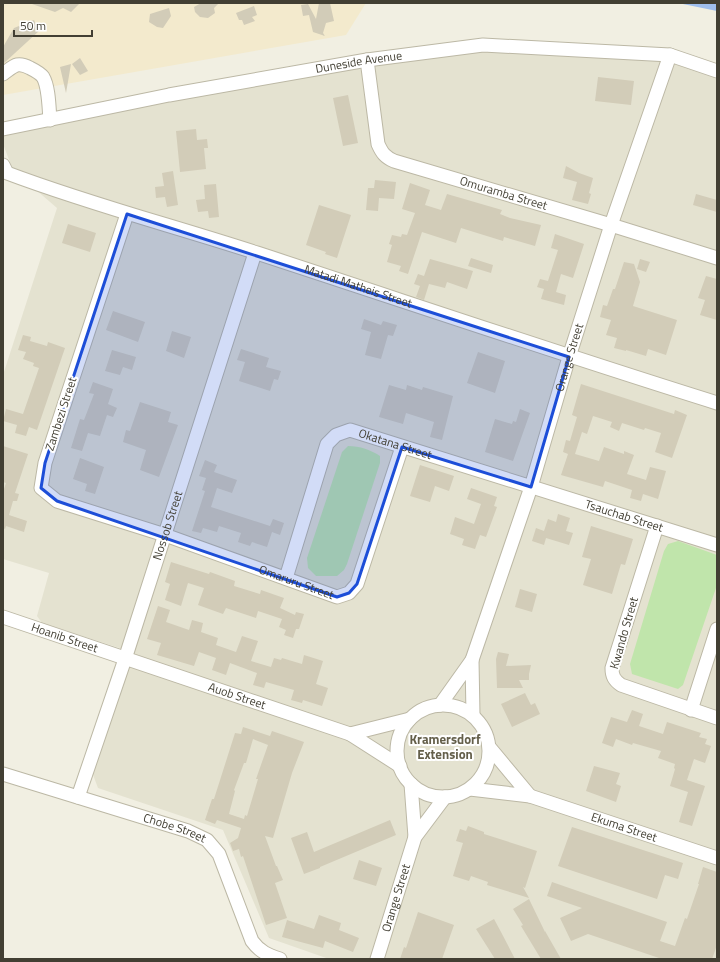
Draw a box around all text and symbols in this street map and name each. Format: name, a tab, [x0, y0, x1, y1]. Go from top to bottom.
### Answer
scale bar	[14, 12, 92, 38]
text: 50 m	[20, 16, 46, 35]
street label: Duneside Avenue	[314, 46, 403, 78]
street label: Omuramba Street	[458, 171, 551, 215]
street label: Matadi Matheis Street	[302, 259, 416, 313]
street label: Orange Street	[549, 320, 588, 394]
street label: Zambezi Street	[40, 374, 82, 453]
street label: Okatana Street	[356, 423, 435, 464]
street label: Nossob Street	[147, 487, 188, 562]
street label: Tsauchab Street	[583, 494, 666, 537]
street label: Omaruru Street	[256, 560, 338, 604]
street label: Kwando Street	[604, 594, 643, 671]
street label: Hoanib Street	[29, 617, 101, 658]
street label: Auob Street	[206, 677, 269, 714]
district label: Kramersdorf Extension	[409, 729, 481, 764]
street label: Ekuma Street	[589, 807, 660, 847]
street label: Chobe Street	[141, 808, 210, 848]
street label: Orange Street	[376, 861, 415, 934]

